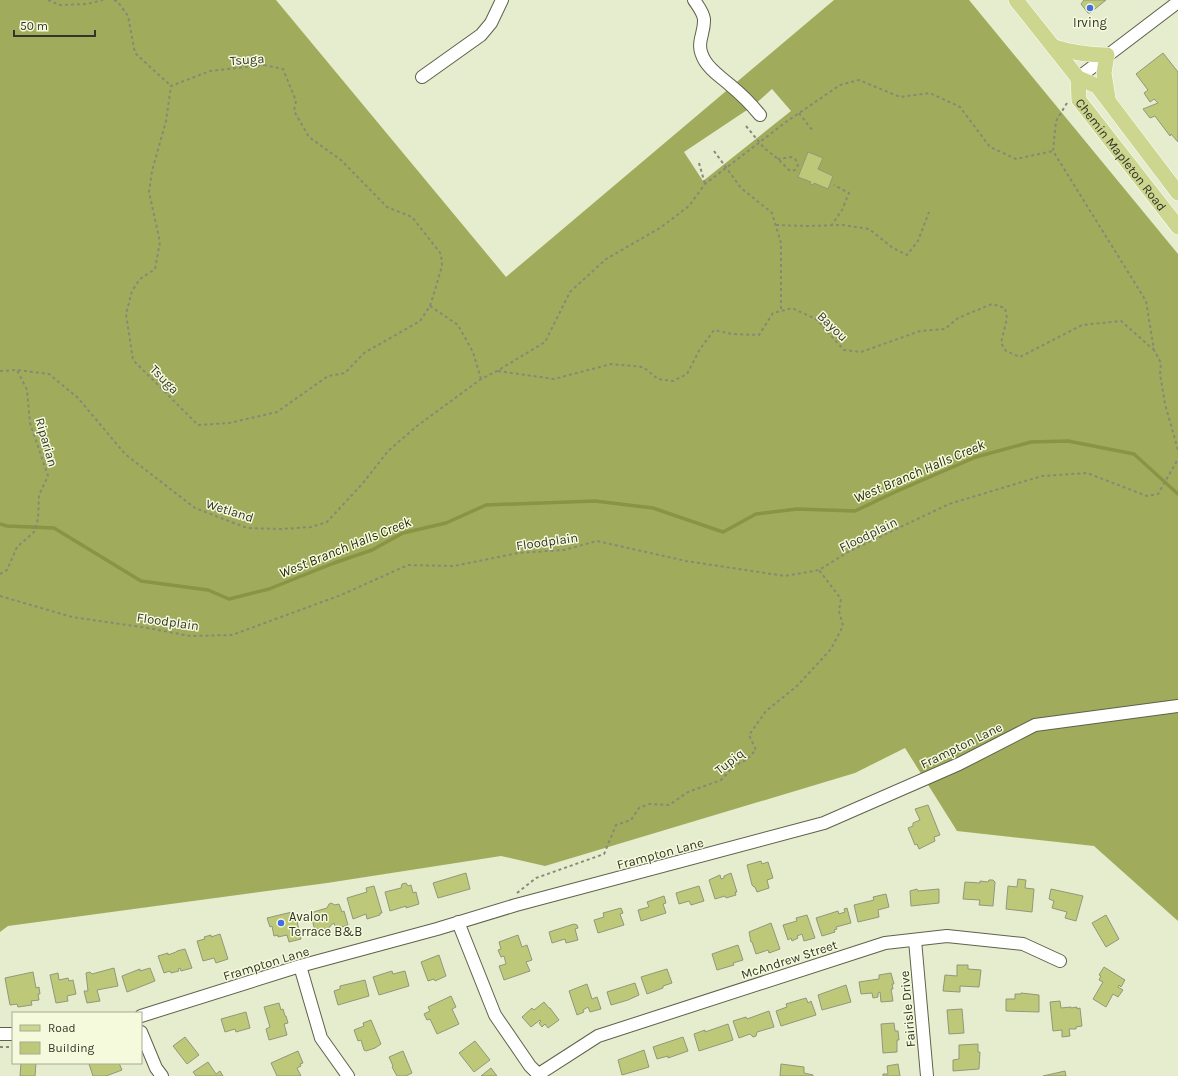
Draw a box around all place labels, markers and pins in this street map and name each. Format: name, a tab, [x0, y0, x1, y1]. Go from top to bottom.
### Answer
marker: Irving	[1085, 3, 1095, 13]
place label: Irving	[1073, 15, 1108, 30]
place label: Avalon Terrace B&B	[289, 909, 362, 939]
marker: Avalon Terrace B&B	[276, 918, 286, 928]

